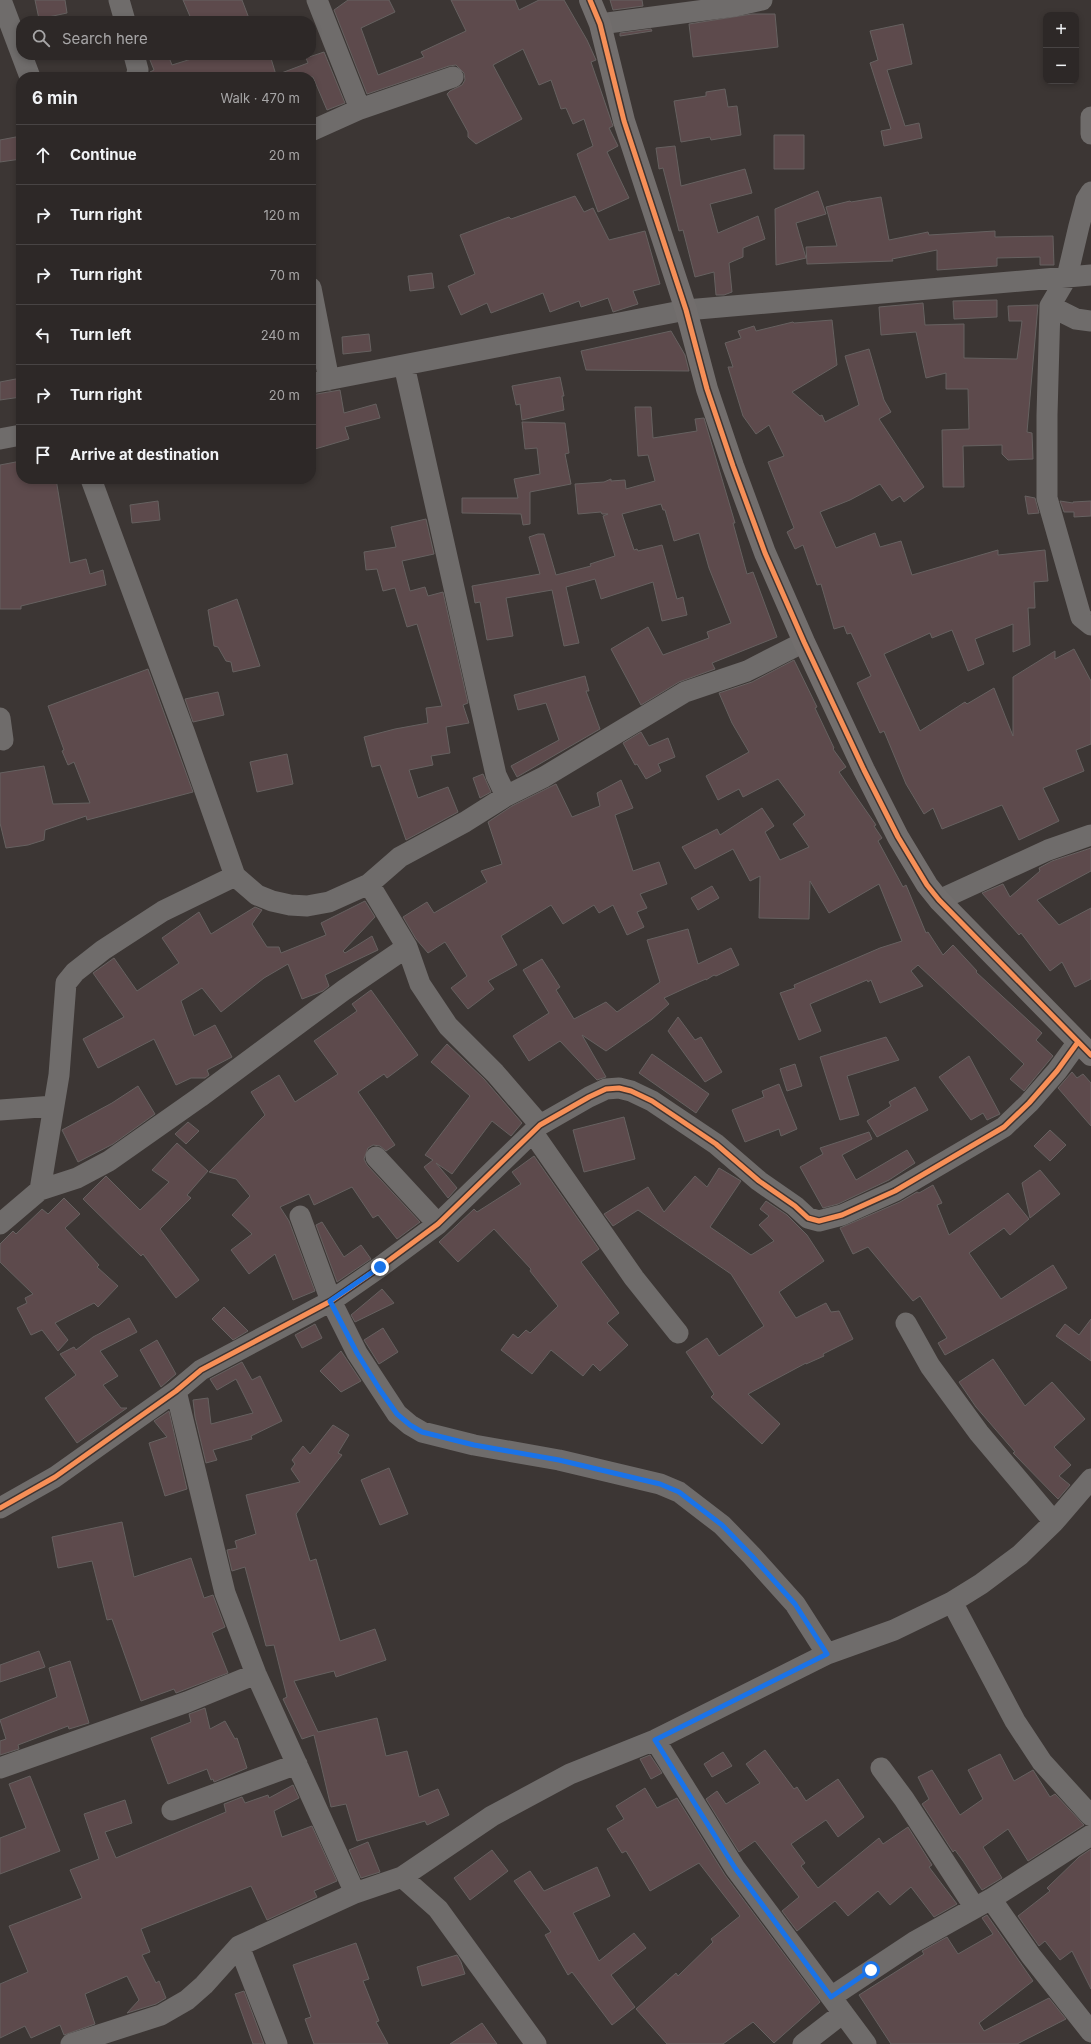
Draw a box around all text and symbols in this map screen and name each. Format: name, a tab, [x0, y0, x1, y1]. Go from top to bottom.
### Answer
map controls	[1043, 12, 1079, 84]
button: +	[1043, 12, 1079, 48]
search box	[16, 16, 316, 60]
icon: search	[30, 27, 52, 49]
text: Search here	[62, 29, 148, 48]
button: −	[1043, 48, 1079, 84]
text: 6 min	[32, 88, 78, 108]
text: Walk · 470 m	[220, 90, 300, 106]
icon: ahead	[32, 144, 54, 166]
text: Continue	[70, 145, 137, 164]
text: 20 m	[269, 147, 300, 163]
icon: right	[32, 204, 54, 226]
text: Turn right	[70, 205, 142, 224]
text: 120 m	[264, 207, 300, 223]
icon: right	[32, 264, 54, 286]
text: Turn right	[70, 265, 142, 284]
text: 70 m	[270, 267, 300, 283]
icon: left	[32, 324, 54, 346]
text: Turn left	[70, 325, 131, 344]
text: 240 m	[261, 327, 300, 343]
icon: right	[32, 384, 54, 406]
text: Turn right	[70, 385, 142, 404]
text: 20 m	[269, 387, 300, 403]
icon: arrive	[32, 444, 54, 466]
text: Arrive at destination	[70, 445, 219, 464]
route end	[371, 1258, 389, 1276]
route start	[862, 1961, 880, 1979]

